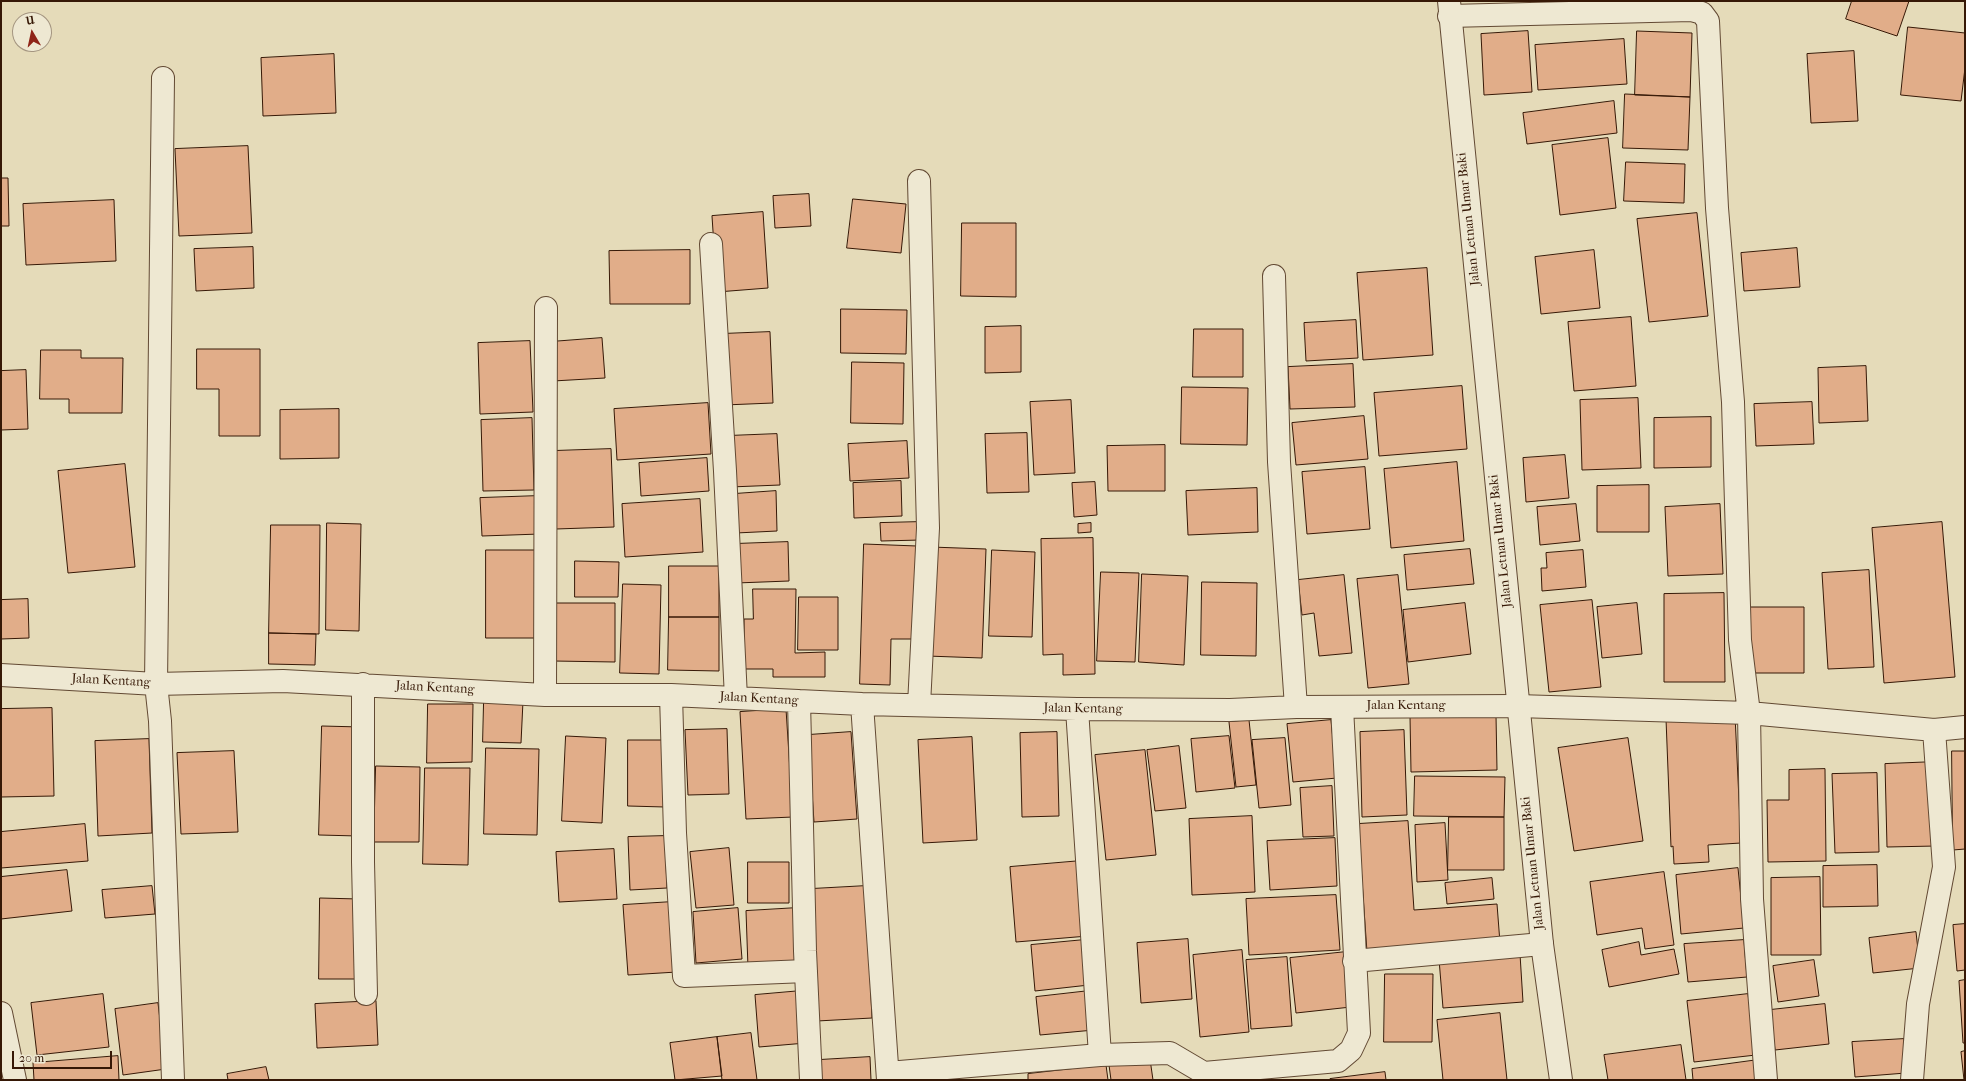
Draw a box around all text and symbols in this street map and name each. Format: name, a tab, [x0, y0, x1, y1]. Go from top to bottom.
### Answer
north arrow	[12, 12, 52, 52]
text: U	[25, 14, 35, 28]
street label: Jalan Letnan Umar Baki	[1454, 152, 1484, 286]
street label: Jalan Letnan Umar Baki	[1486, 474, 1516, 608]
street label: Jalan Kentang	[71, 671, 151, 691]
street label: Jalan Kentang	[395, 678, 475, 698]
street label: Jalan Kentang	[719, 689, 799, 709]
street label: Jalan Kentang	[1367, 698, 1445, 714]
street label: Jalan Kentang	[1043, 701, 1123, 717]
street label: Jalan Letnan Umar Baki	[1518, 796, 1548, 930]
scale bar	[14, 1043, 114, 1069]
text: 20 m	[19, 1051, 44, 1065]

